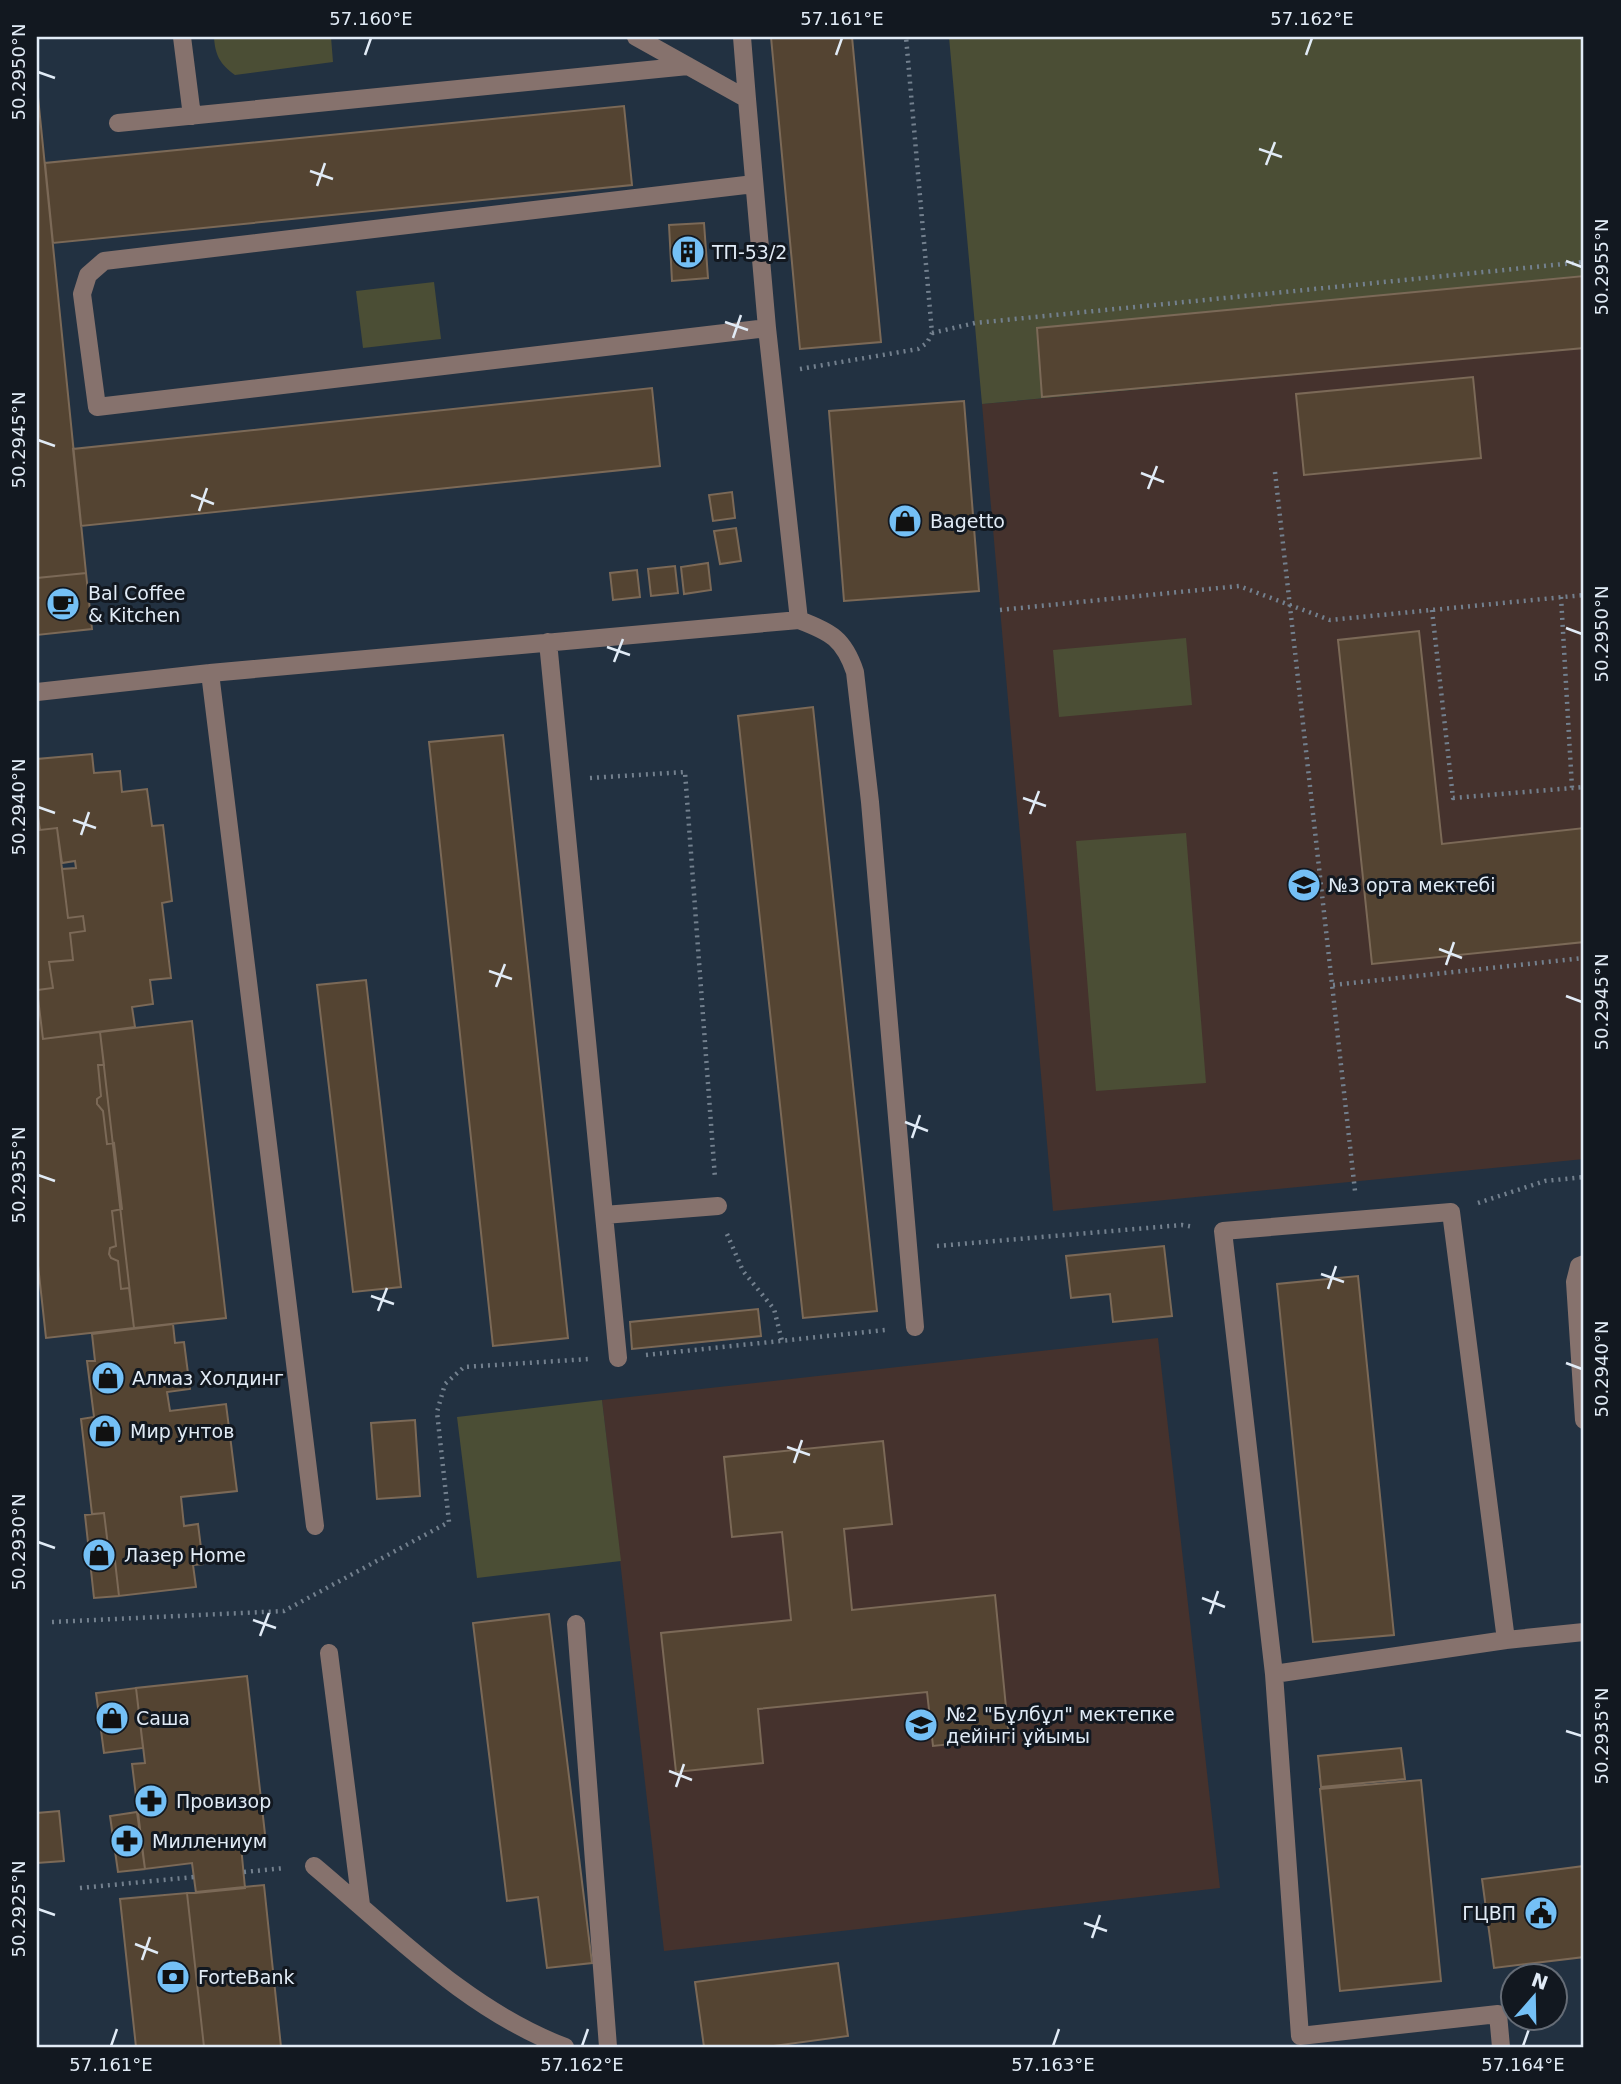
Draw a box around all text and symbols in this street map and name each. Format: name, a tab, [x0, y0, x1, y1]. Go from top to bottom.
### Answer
text: 57.160°E	[329, 8, 413, 29]
text: 57.161°E	[800, 8, 884, 29]
text: 57.162°E	[1270, 8, 1354, 29]
text: 50.2950°N	[8, 24, 29, 120]
text: 50.2955°N	[1591, 219, 1612, 315]
building icon: ТП-53/2	[669, 233, 707, 271]
place label: ТП-53/2	[711, 241, 787, 263]
text: 50.2945°N	[8, 392, 29, 488]
shop icon: Bagetto	[886, 502, 924, 540]
place label: Bagetto	[930, 510, 1005, 532]
place label: Bal Coffee & Kitchen	[88, 582, 185, 626]
cafe icon: Bal Coffee & Kitchen	[44, 585, 82, 623]
text: 50.2950°N	[1591, 586, 1612, 682]
text: 50.2940°N	[8, 759, 29, 855]
school or university icon: №3 орта мектебі	[1285, 866, 1323, 904]
place label: №3 орта мектебі	[1328, 874, 1496, 896]
text: 50.2945°N	[1591, 954, 1612, 1050]
text: 50.2935°N	[8, 1127, 29, 1223]
text: 50.2940°N	[1591, 1321, 1612, 1417]
shop icon: Алмаз Холдинг	[89, 1359, 127, 1397]
place label: Алмаз Холдинг	[132, 1367, 284, 1389]
shop icon: Мир унтов	[86, 1412, 124, 1450]
place label: Мир унтов	[130, 1420, 234, 1442]
text: 50.2930°N	[8, 1494, 29, 1590]
shop icon: Лазер Home	[80, 1536, 118, 1574]
place label: Лазер Home	[124, 1544, 246, 1566]
text: 50.2935°N	[1591, 1688, 1612, 1784]
shop icon: Саша	[93, 1699, 131, 1737]
place label: №2 "Бұлбұл" мектепке дейінгі ұйымы	[946, 1703, 1175, 1747]
school or university icon: №2 "Бұлбұл" мектепке дейінгі ұйымы	[902, 1706, 940, 1744]
place label: Саша	[136, 1707, 190, 1729]
pharmacy icon: Провизор	[132, 1782, 170, 1820]
place label: Провизор	[176, 1790, 271, 1812]
pharmacy icon: Миллениум	[108, 1822, 146, 1860]
place label: Миллениум	[152, 1830, 267, 1852]
text: 50.2925°N	[8, 1861, 29, 1957]
public building icon: ГЦВП	[1522, 1894, 1560, 1932]
place label: ГЦВП	[1462, 1902, 1516, 1924]
bank icon: ForteBank	[154, 1958, 192, 1996]
north arrow	[1498, 1962, 1568, 2032]
place label: ForteBank	[198, 1966, 295, 1988]
text: N	[1529, 1968, 1551, 1994]
text: 57.161°E	[69, 2054, 153, 2075]
text: 57.162°E	[540, 2054, 624, 2075]
text: 57.163°E	[1011, 2054, 1095, 2075]
text: 57.164°E	[1481, 2054, 1565, 2075]

